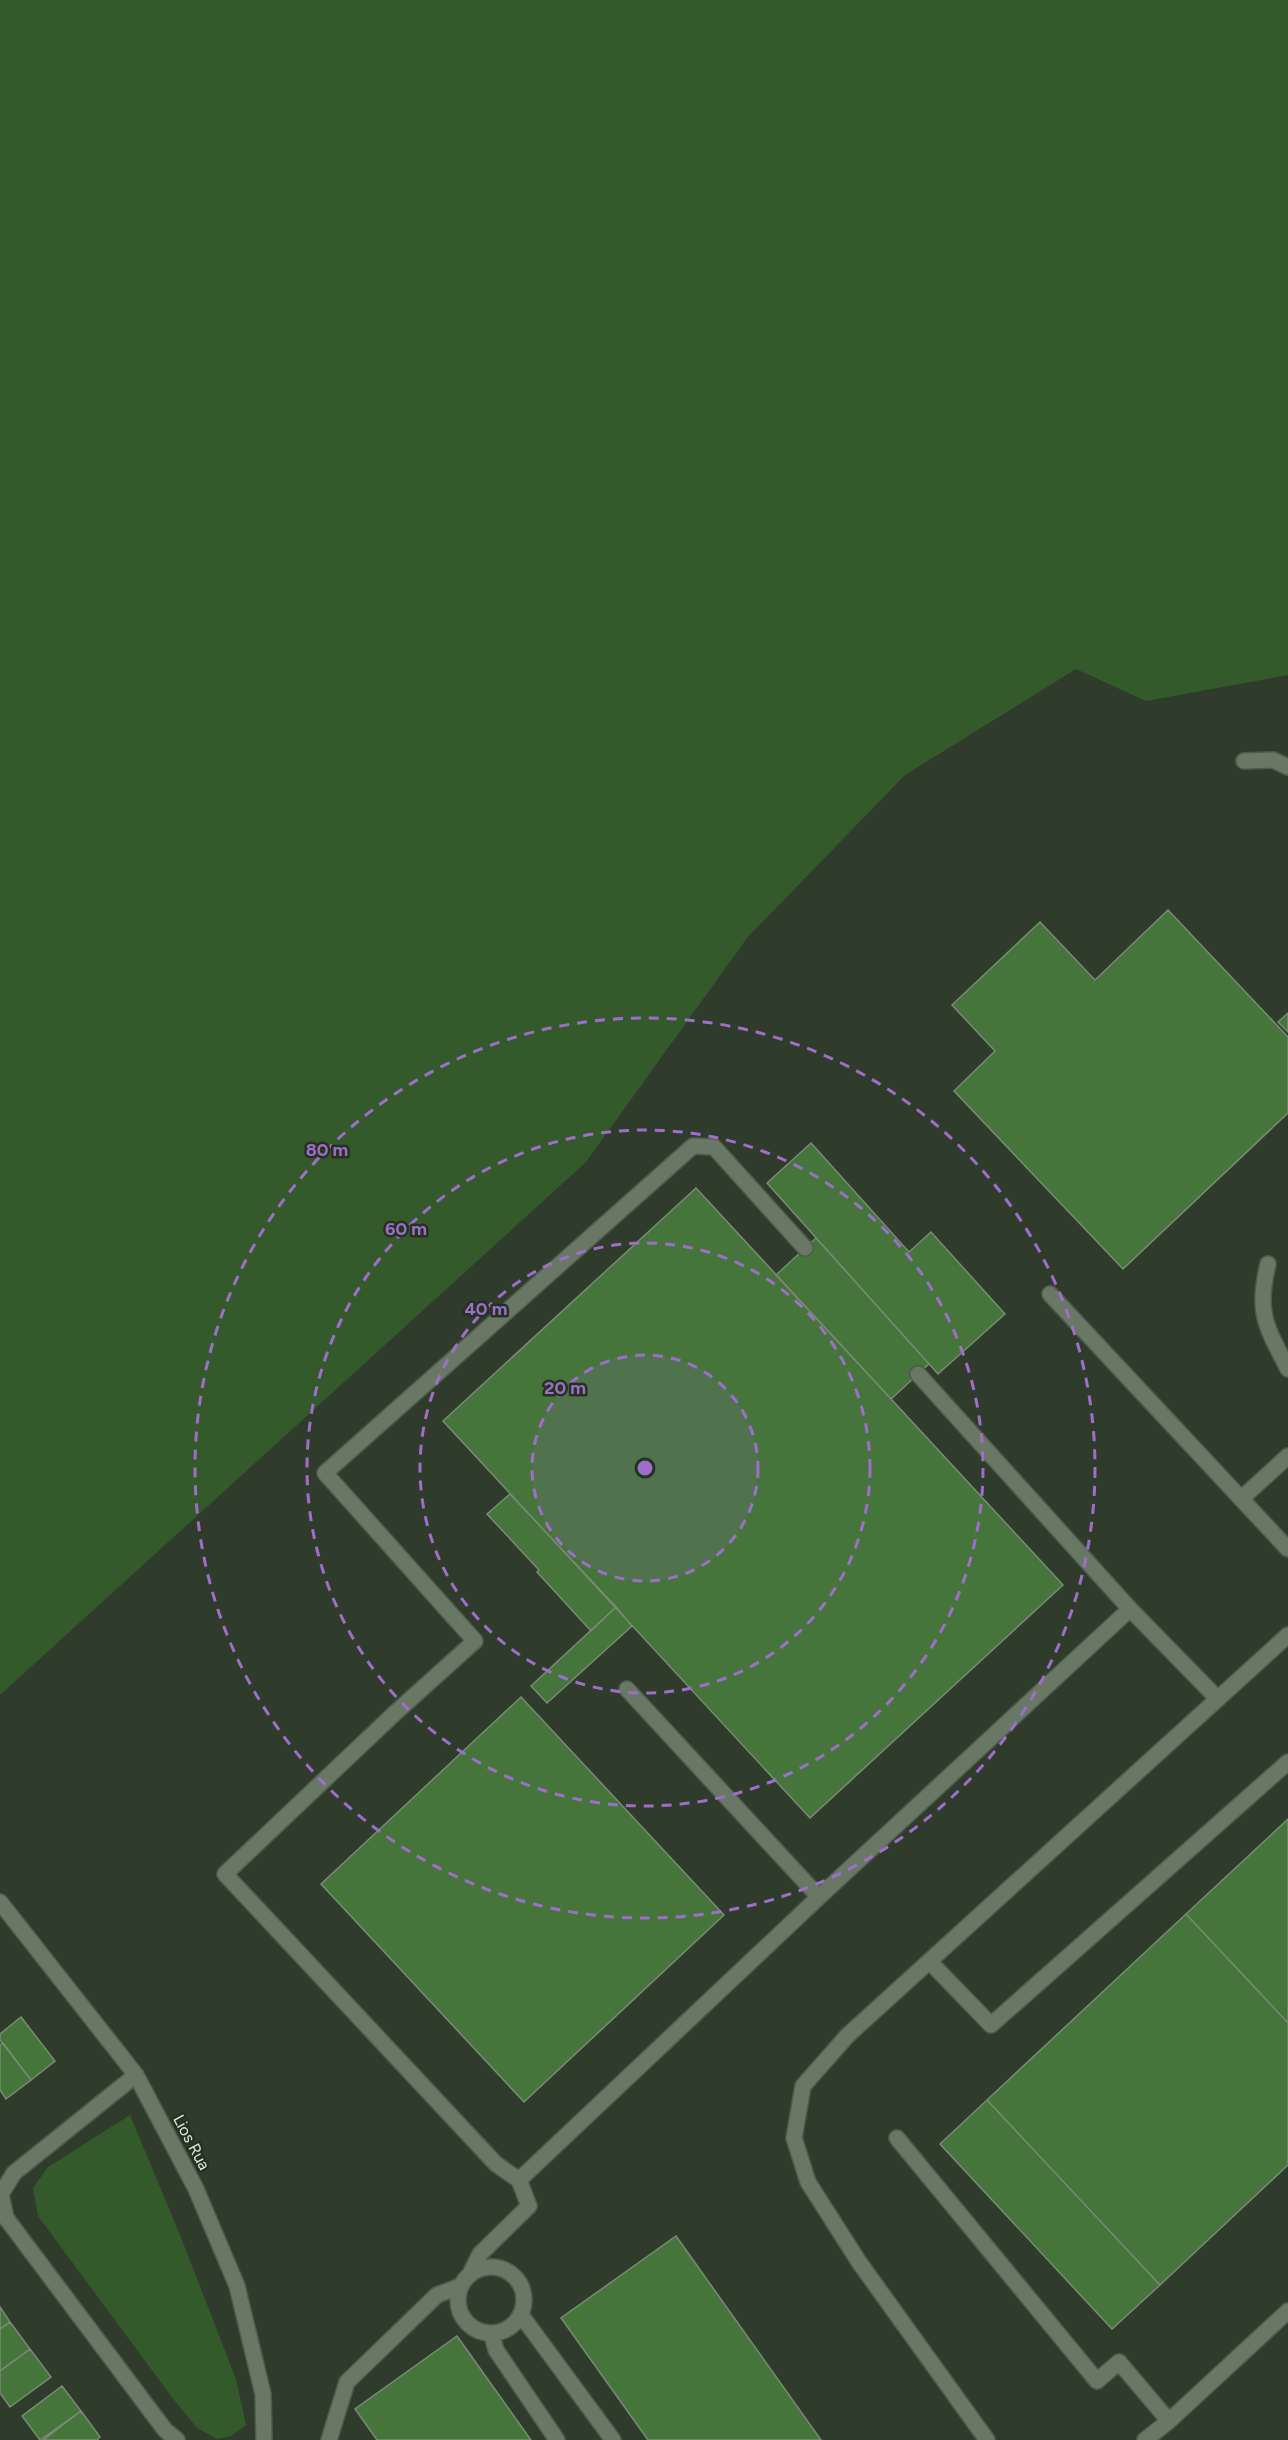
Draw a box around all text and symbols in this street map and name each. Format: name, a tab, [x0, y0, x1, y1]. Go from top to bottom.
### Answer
text: 80 m	[306, 1139, 348, 1161]
text: 60 m	[385, 1218, 427, 1240]
text: 40 m	[464, 1298, 508, 1320]
text: 20 m	[544, 1377, 586, 1399]
centre of rings	[635, 1458, 655, 1478]
street label: Lios Rua	[169, 2111, 214, 2173]

